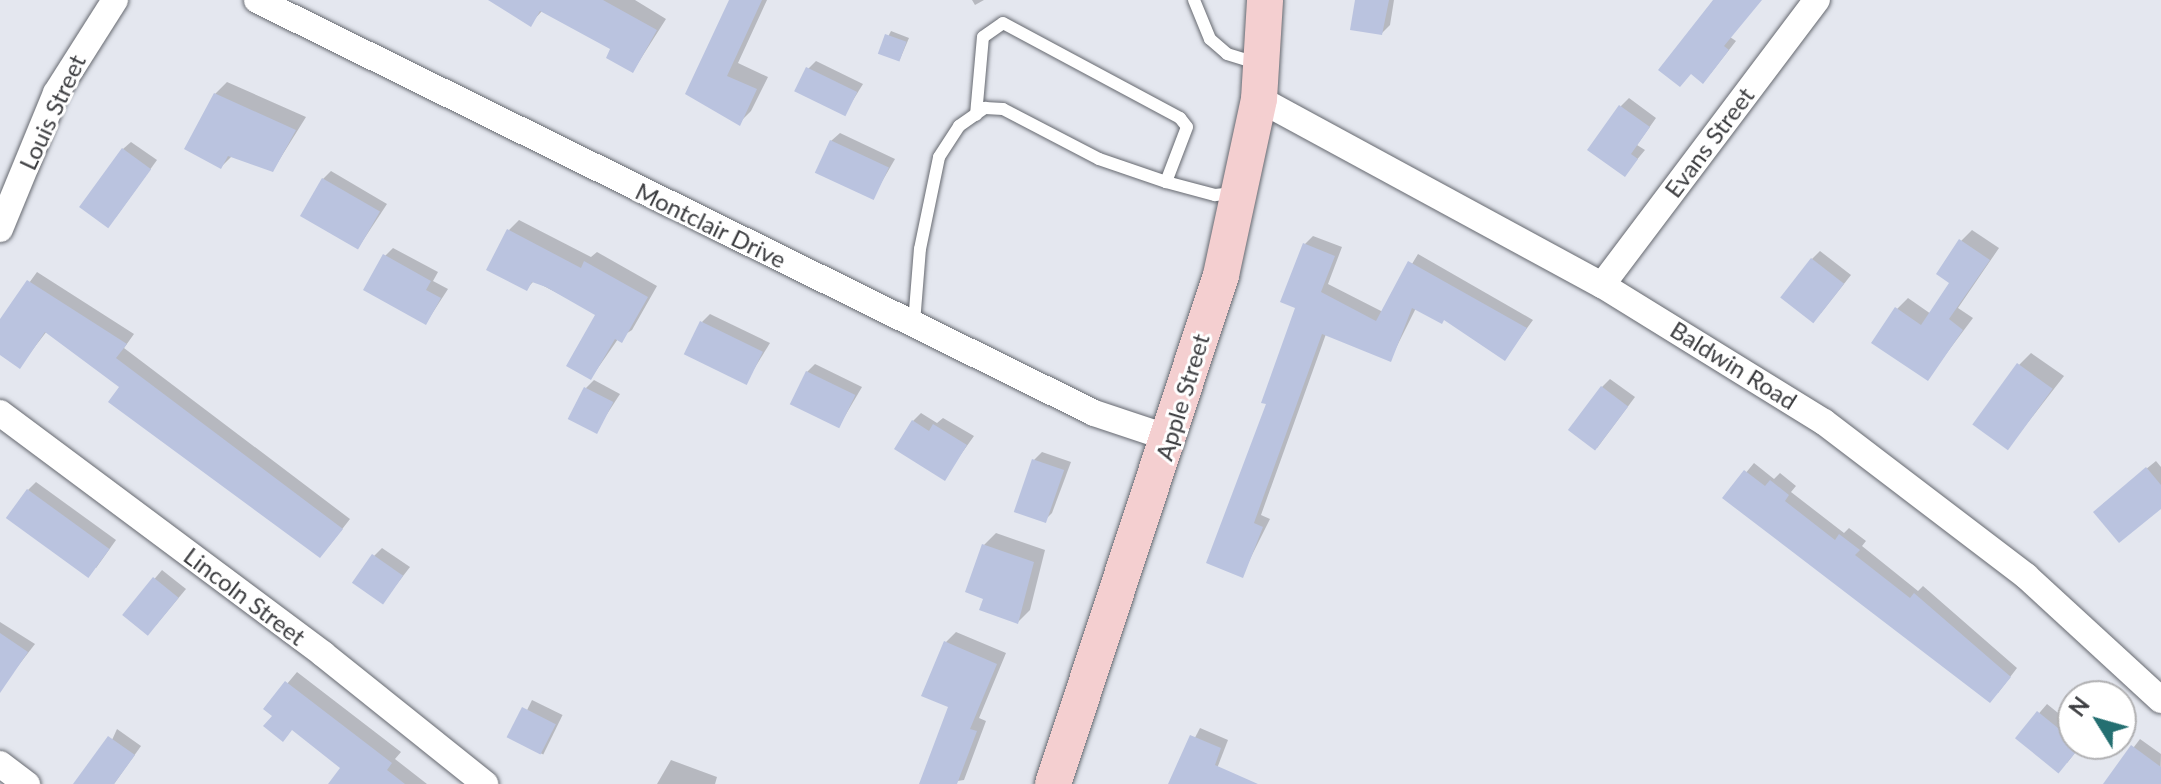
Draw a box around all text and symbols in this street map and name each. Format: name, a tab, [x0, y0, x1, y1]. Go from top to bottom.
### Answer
street label: Louis Street	[13, 50, 91, 174]
street label: Evans Street	[1658, 81, 1760, 203]
street label: Montclair Drive	[631, 176, 791, 274]
street label: Baldwin Road	[1665, 315, 1803, 415]
street label: Apple Street	[1149, 330, 1215, 464]
street label: Lincoln Street	[179, 541, 311, 651]
north arrow	[2057, 680, 2137, 760]
text: N	[2063, 692, 2095, 721]

